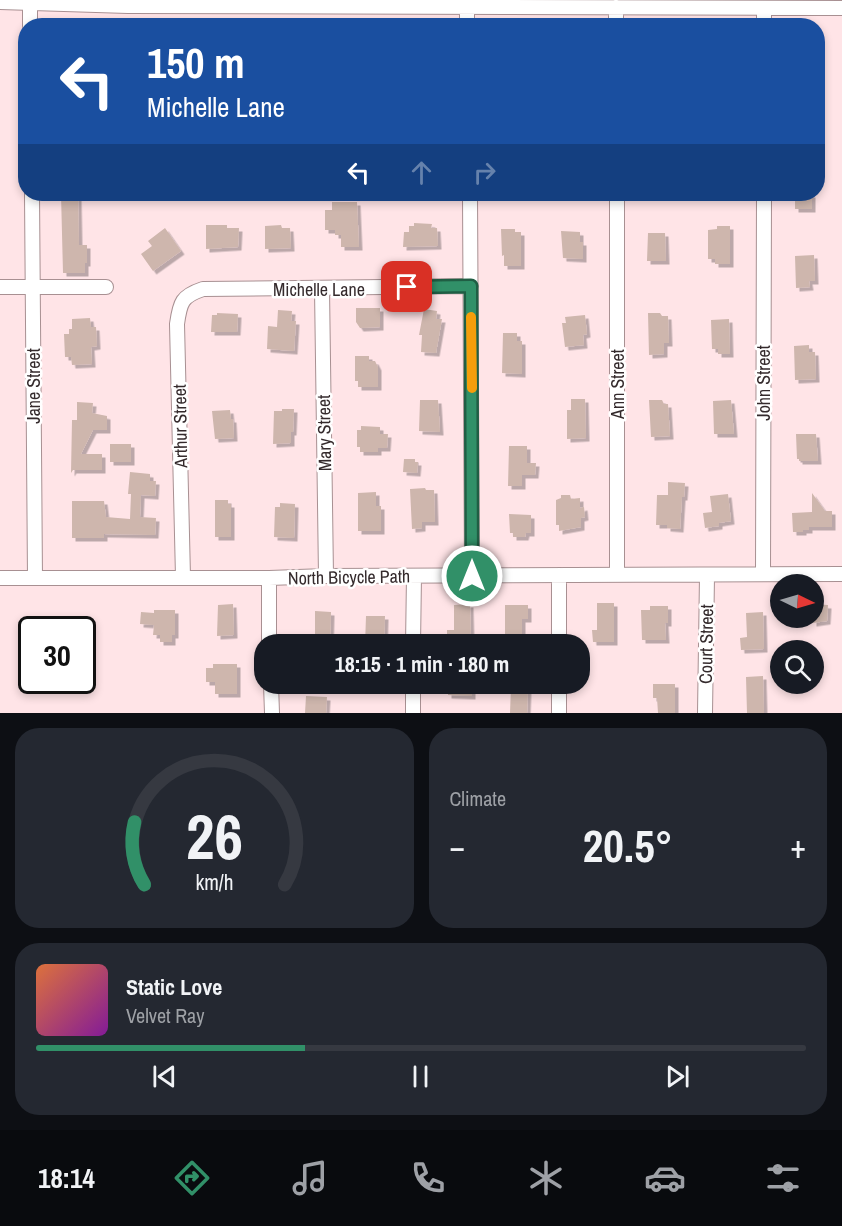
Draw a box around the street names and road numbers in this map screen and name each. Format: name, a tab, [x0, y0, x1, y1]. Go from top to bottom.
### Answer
street label: Michelle Lane	[273, 277, 365, 302]
street label: John Street	[751, 345, 776, 421]
street label: Jane Street	[21, 348, 46, 424]
street label: Ann Street	[605, 349, 630, 420]
street label: Arthur Street	[167, 384, 193, 469]
street label: Mary Street	[311, 395, 337, 471]
street label: North Bicycle Path	[288, 563, 410, 591]
street label: Court Street	[693, 604, 719, 684]

